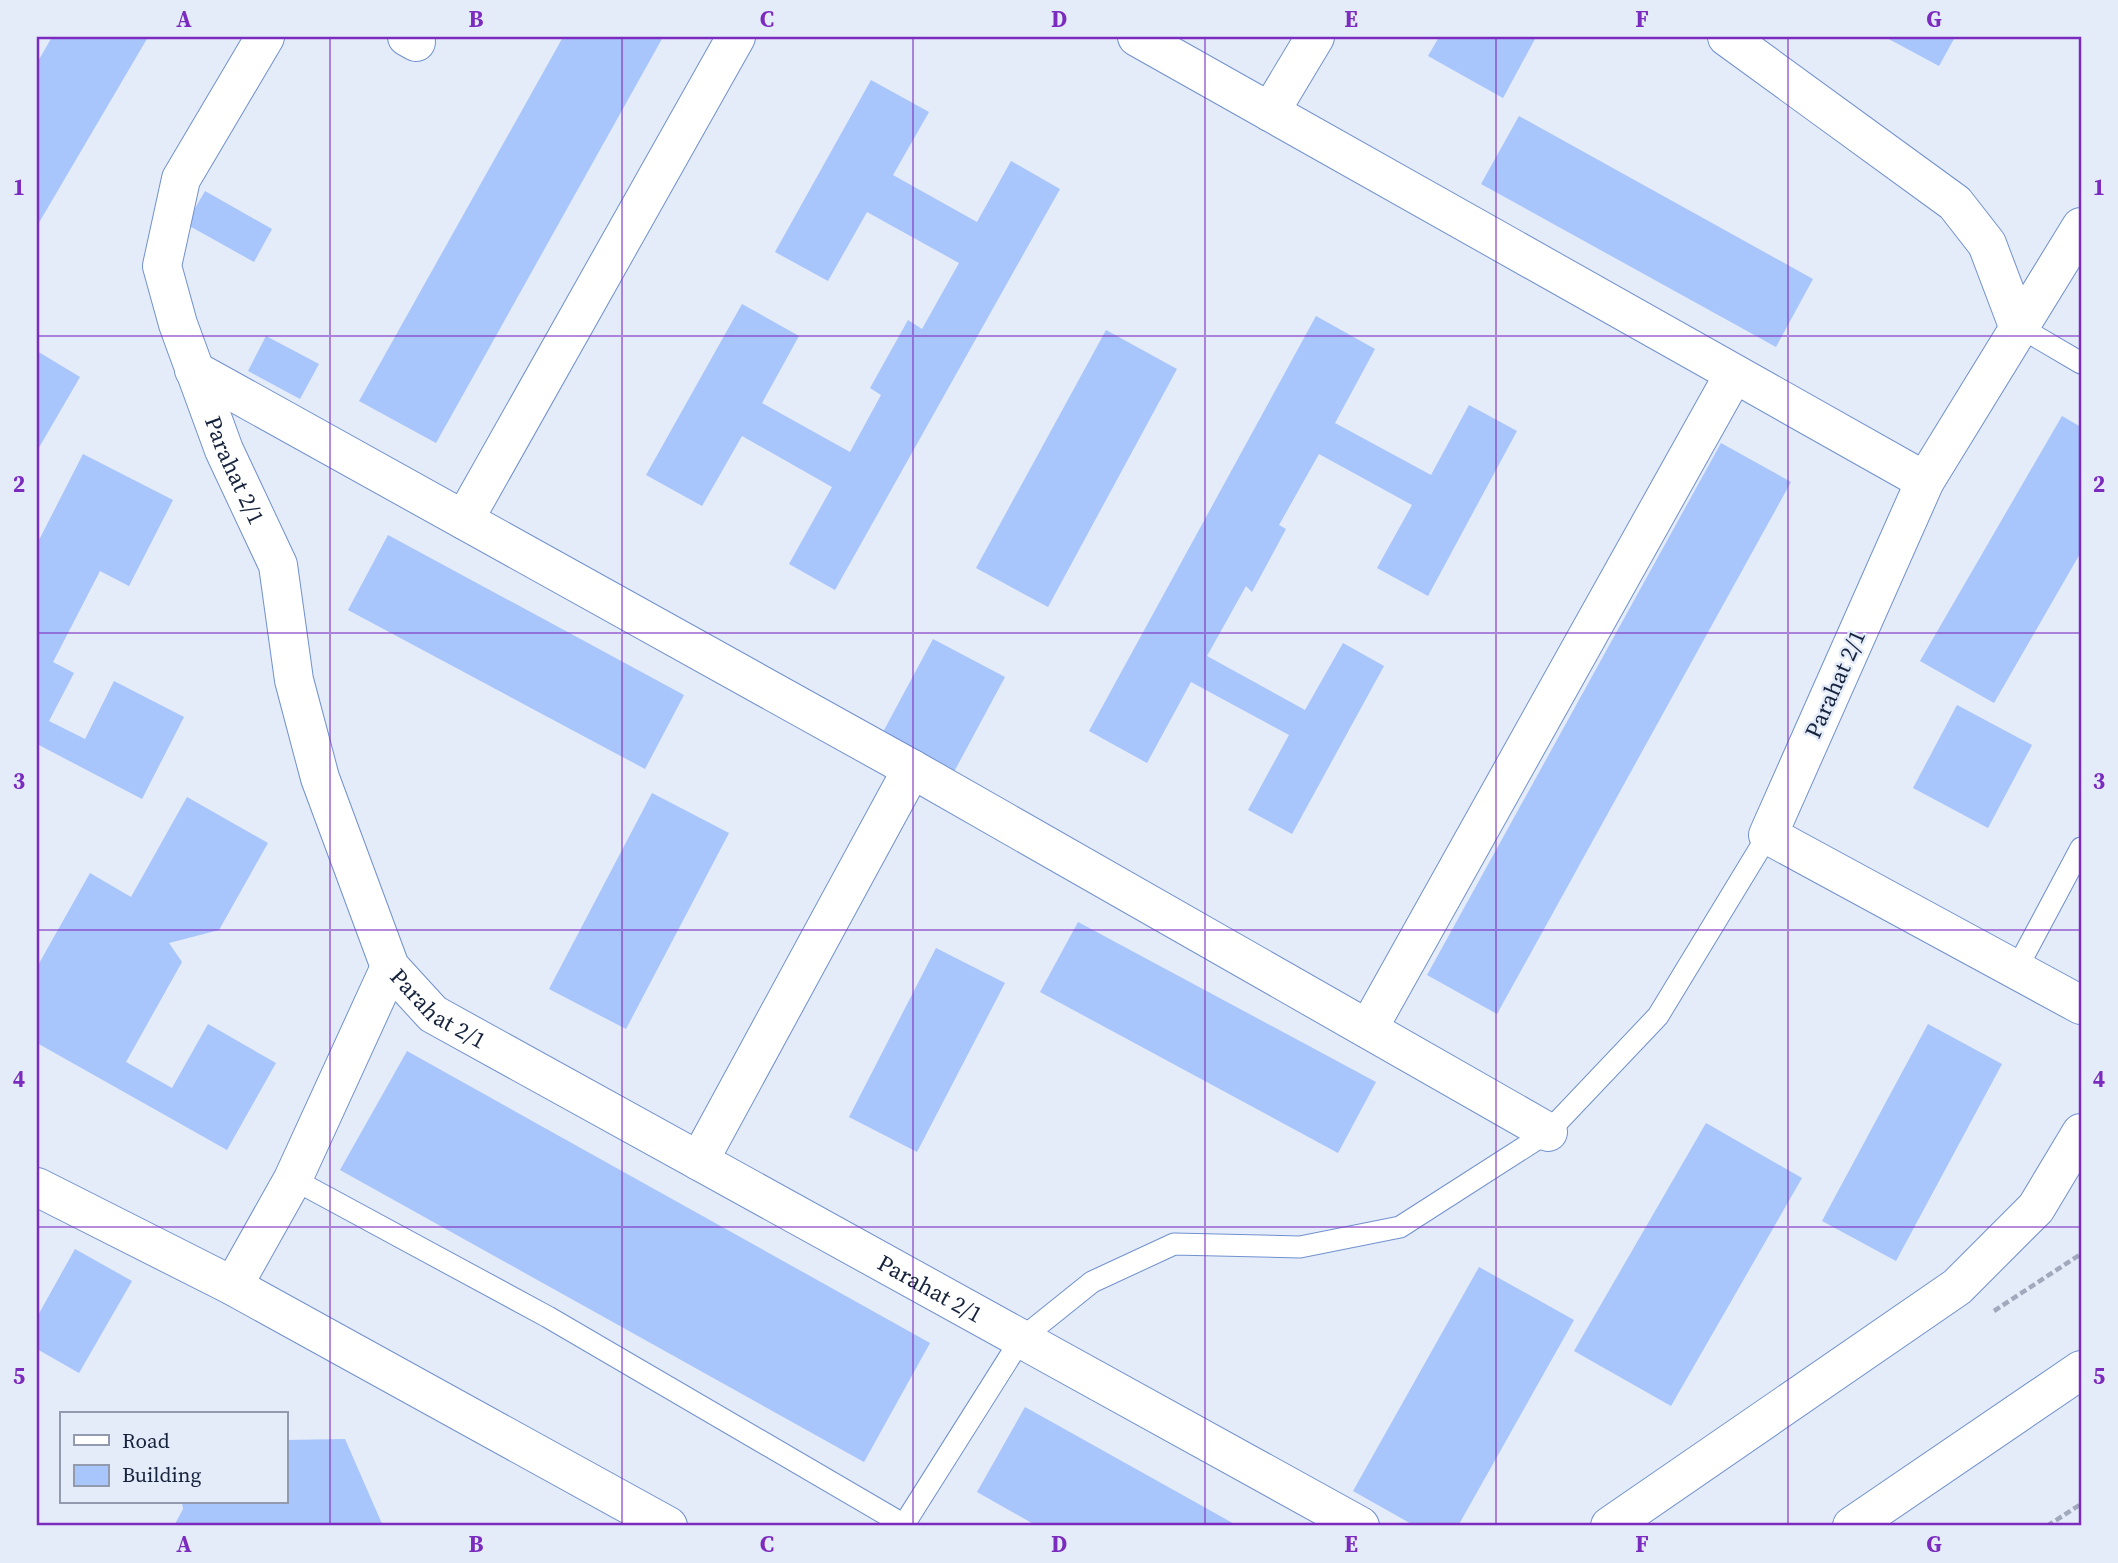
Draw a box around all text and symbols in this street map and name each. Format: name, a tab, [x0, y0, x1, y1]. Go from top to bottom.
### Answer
text: A	[176, 3, 192, 35]
text: B	[469, 3, 484, 35]
text: C	[760, 3, 774, 35]
text: D	[1051, 3, 1067, 35]
text: E	[1344, 3, 1358, 35]
text: F	[1635, 3, 1649, 35]
text: G	[1926, 3, 1942, 35]
text: 1	[13, 171, 25, 203]
text: 1	[2093, 171, 2105, 203]
street label: Parahat 2/1	[197, 412, 273, 530]
text: 2	[13, 468, 25, 500]
text: 2	[2093, 468, 2105, 500]
street label: Parahat 2/1	[1797, 625, 1873, 743]
text: 3	[13, 765, 25, 797]
text: 3	[2093, 765, 2105, 797]
street label: Parahat 2/1	[383, 961, 492, 1056]
text: 4	[13, 1063, 25, 1095]
text: 4	[2093, 1063, 2105, 1095]
street label: Parahat 2/1	[872, 1247, 988, 1330]
text: 5	[13, 1360, 25, 1392]
text: 5	[2093, 1360, 2105, 1392]
legend	[60, 1412, 287, 1504]
text: Road	[122, 1426, 170, 1455]
text: Building	[122, 1460, 201, 1489]
text: A	[176, 1528, 192, 1560]
text: B	[469, 1528, 484, 1560]
text: C	[760, 1528, 774, 1560]
text: D	[1051, 1528, 1067, 1560]
text: E	[1344, 1528, 1358, 1560]
text: F	[1635, 1528, 1649, 1560]
text: G	[1926, 1528, 1942, 1560]

